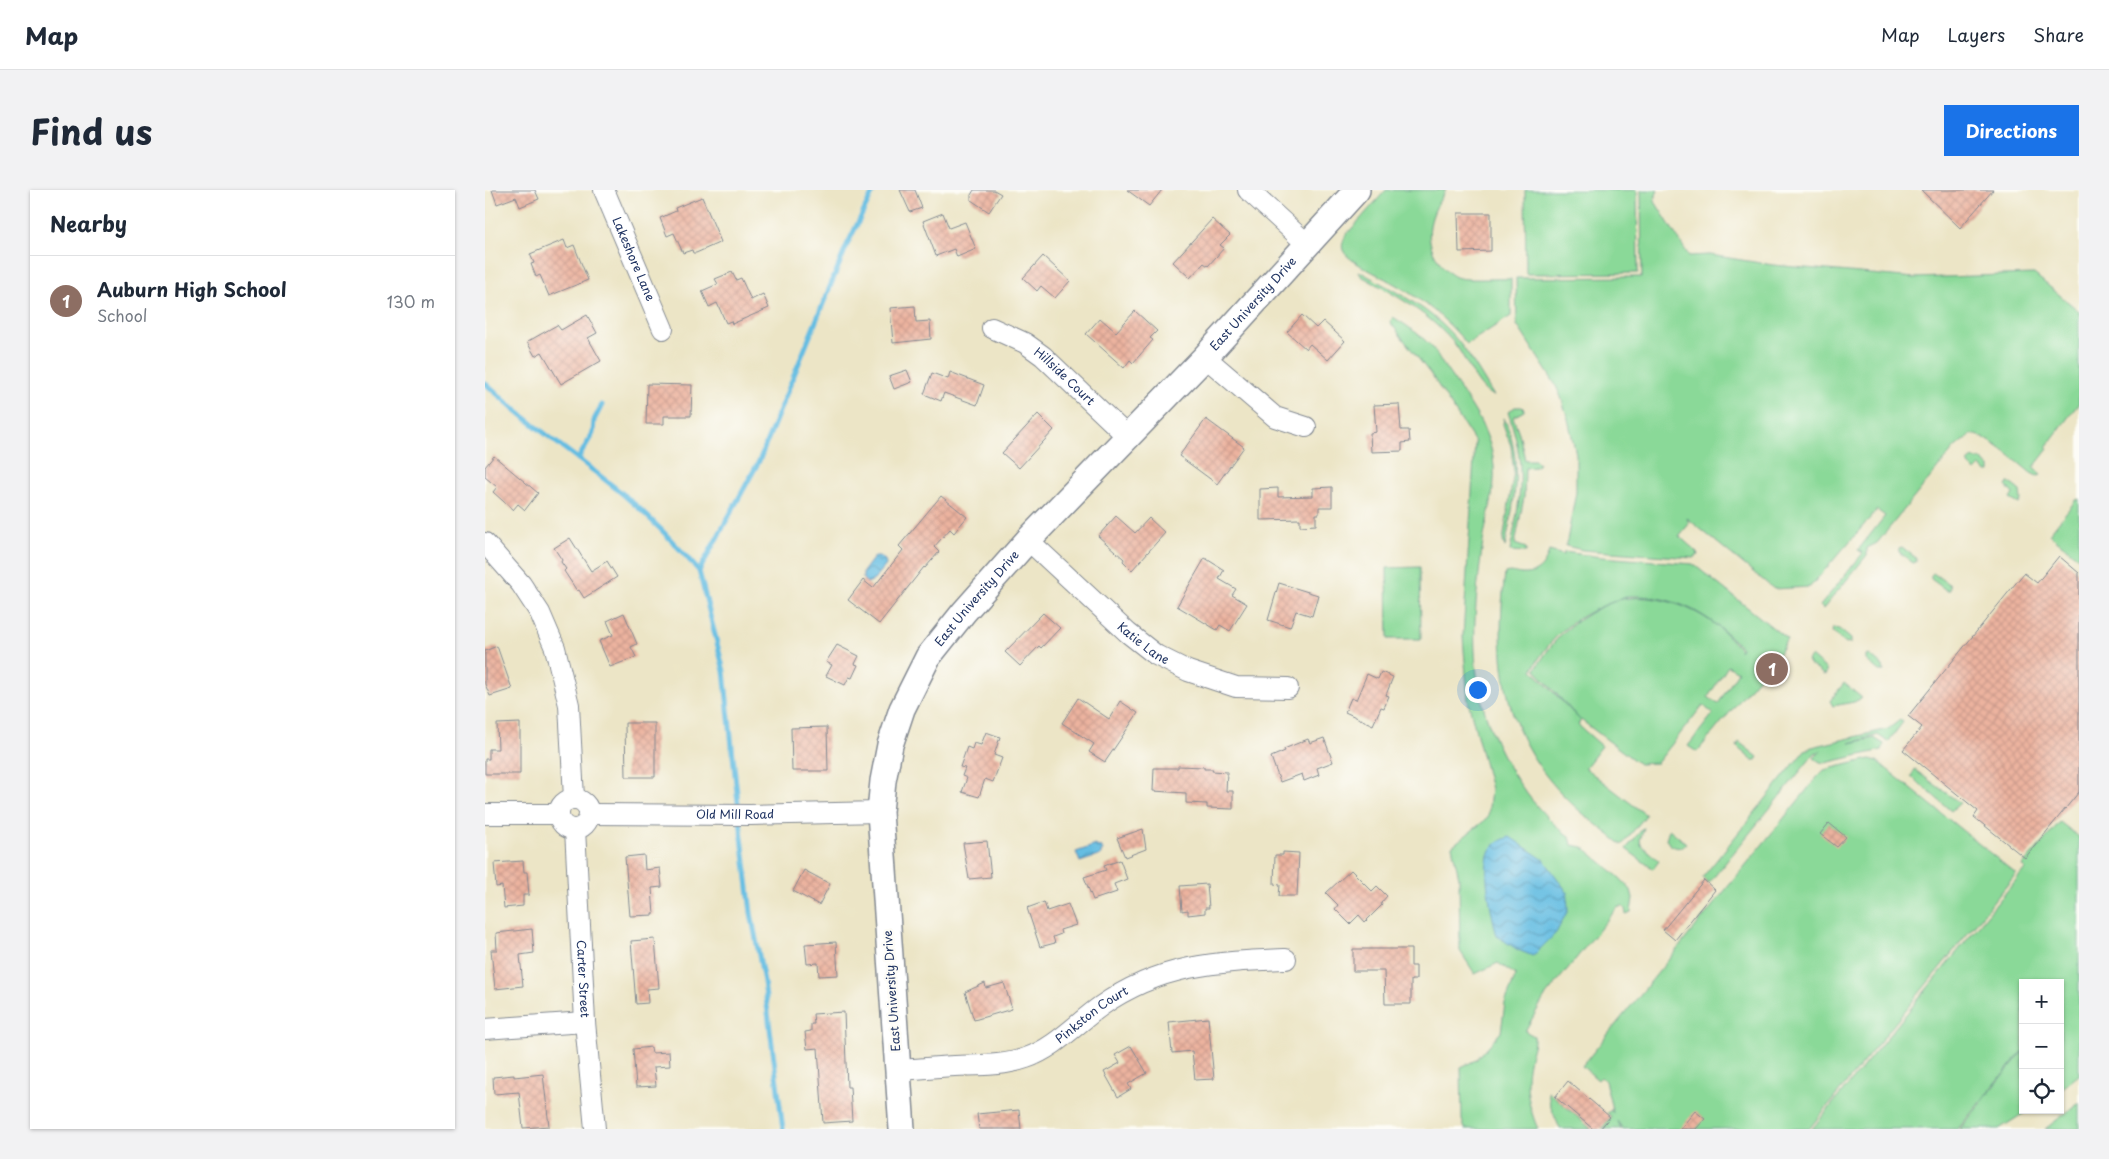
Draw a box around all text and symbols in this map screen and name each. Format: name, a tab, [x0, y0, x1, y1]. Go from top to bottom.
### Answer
text: Map	[25, 17, 78, 53]
text: Map	[1881, 21, 1920, 48]
text: Layers	[1948, 21, 2005, 48]
text: Share	[2033, 21, 2084, 48]
text: Find us	[30, 104, 152, 157]
button: Directions	[1944, 105, 2079, 156]
text: Nearby	[50, 207, 127, 239]
street label: Lakeshore Lane	[608, 214, 660, 304]
street label: East University Drive	[1205, 252, 1300, 354]
text: Auburn High School	[97, 275, 286, 303]
text: 1	[62, 289, 70, 313]
text: 130 m	[387, 289, 435, 313]
text: School	[97, 303, 147, 327]
street label: Hillside Court	[1031, 342, 1100, 409]
street label: East University Drive	[930, 546, 1023, 650]
street label: Katie Lane	[1114, 617, 1172, 668]
pin: 1	[1756, 650, 1788, 688]
your location	[1465, 677, 1491, 703]
street label: Old Mill Road	[696, 804, 774, 823]
street label: East University Drive	[878, 930, 904, 1052]
street label: Carter Street	[573, 939, 595, 1018]
map controls	[2019, 979, 2064, 1114]
button: +	[2019, 979, 2064, 1024]
street label: Pinkston Court	[1051, 981, 1131, 1047]
button: −	[2019, 1024, 2064, 1069]
button: locate	[2019, 1069, 2064, 1114]

